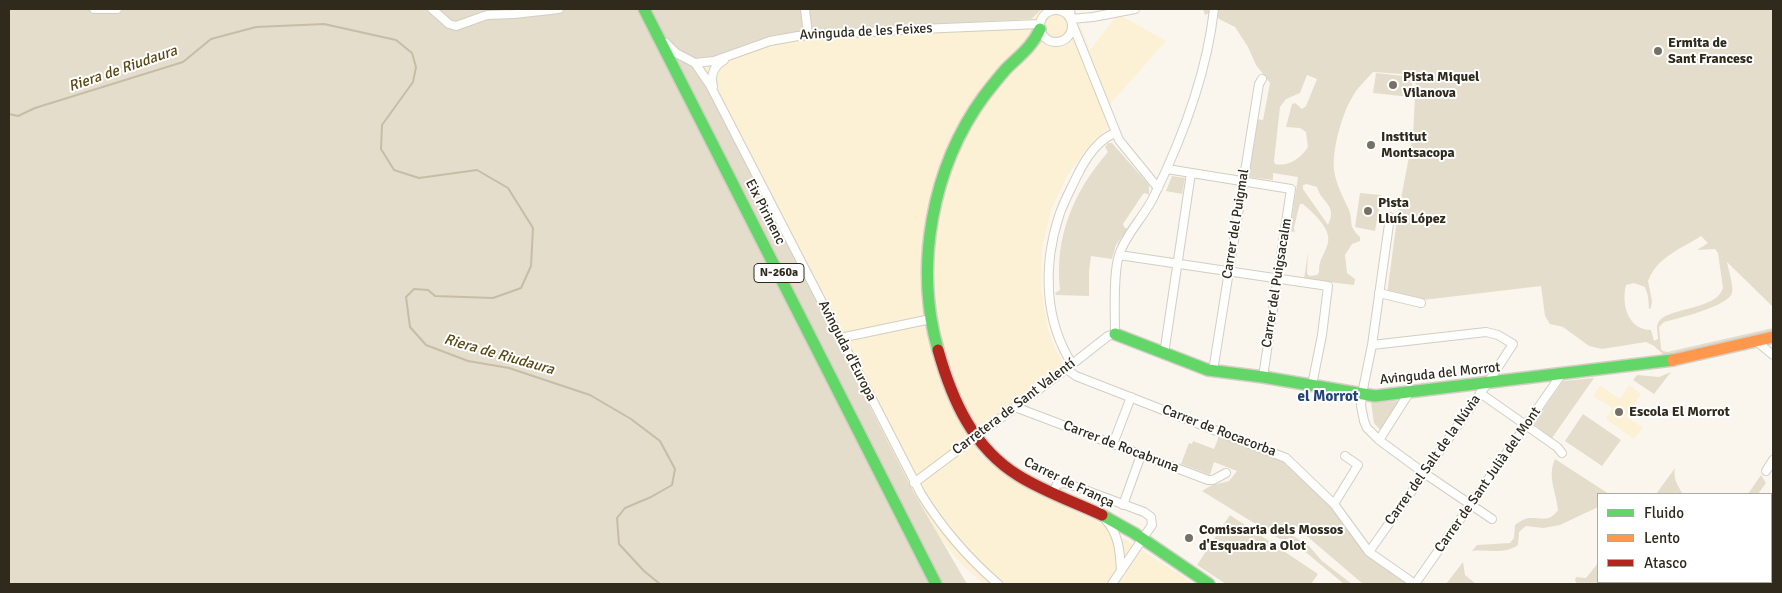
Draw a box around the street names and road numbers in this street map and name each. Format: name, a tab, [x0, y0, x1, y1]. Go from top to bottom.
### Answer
street label: Avinguda de les Feixes	[799, 20, 933, 44]
street label: Carrer del Puigmal	[1219, 168, 1253, 280]
street label: Eix Pirinenc	[741, 177, 789, 247]
street label: Carrer del Puigsacalm	[1258, 217, 1296, 349]
road number: N-260a	[754, 264, 804, 282]
street label: Avinguda d'Europa	[814, 298, 880, 404]
street label: Carretera de Sant Valentí	[949, 355, 1079, 459]
street label: Avinguda del Morrot	[1379, 359, 1501, 389]
street label: Carrer del Salt de la Núvia	[1382, 392, 1484, 528]
street label: Carrer de Rocacorba	[1160, 402, 1278, 460]
street label: Carrer de Sant Julià del Mont	[1431, 404, 1545, 556]
street label: Carrer de Rocabruna	[1061, 417, 1181, 477]
street label: Carrer de França	[1021, 454, 1117, 512]

